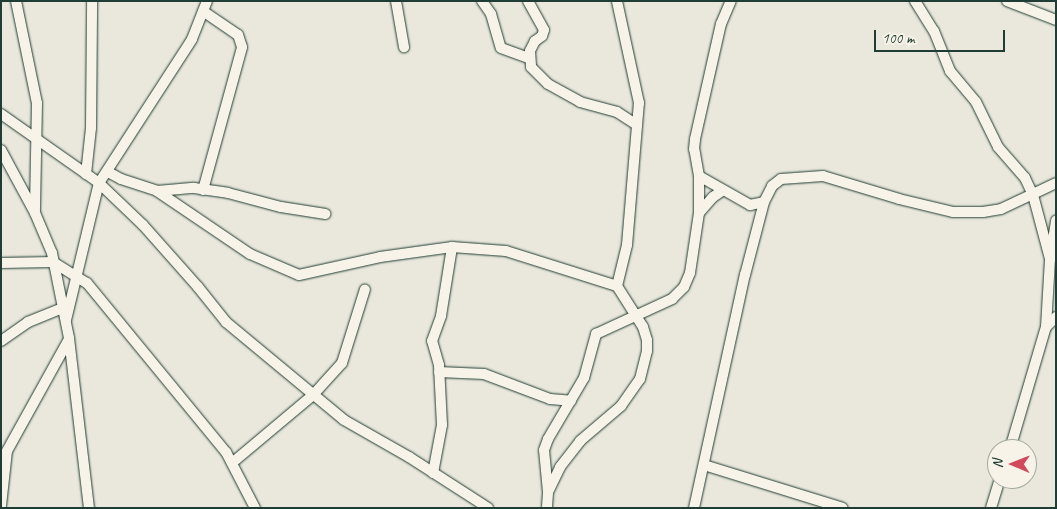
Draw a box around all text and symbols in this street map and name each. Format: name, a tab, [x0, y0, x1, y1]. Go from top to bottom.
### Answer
scale bar	[877, 20, 1008, 52]
text: 100 m	[882, 29, 914, 48]
north arrow	[987, 439, 1037, 489]
text: N	[989, 459, 1006, 468]

